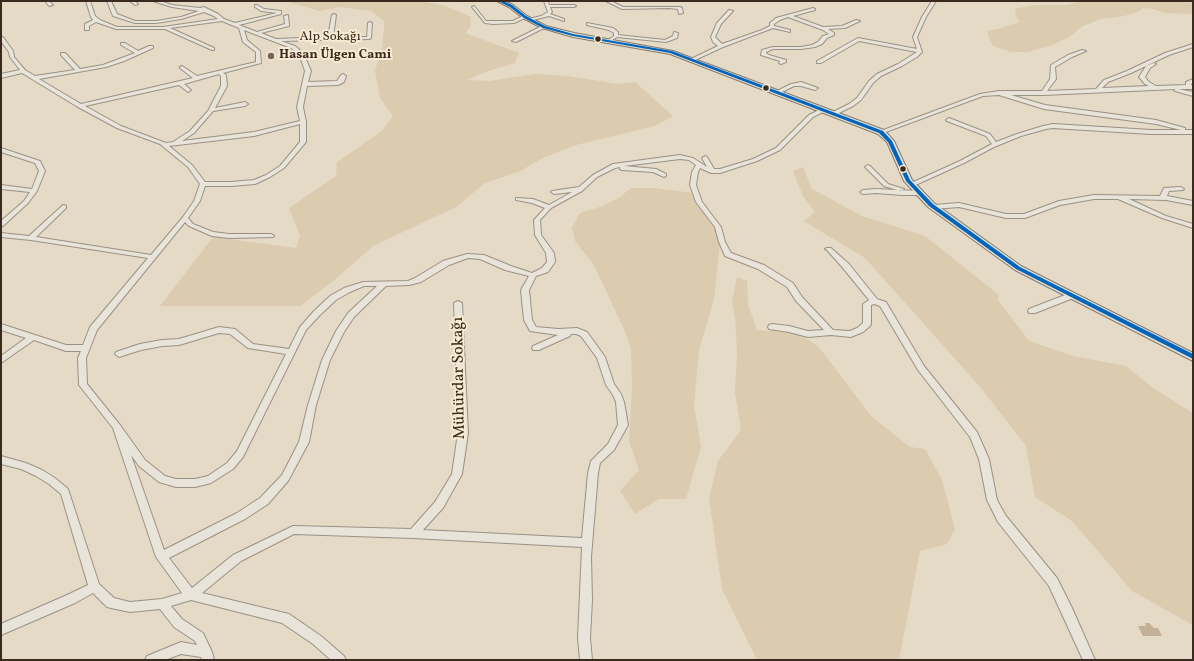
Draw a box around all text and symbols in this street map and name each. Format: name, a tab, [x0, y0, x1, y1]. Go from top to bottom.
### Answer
street label: Alp Sokağı	[299, 30, 361, 46]
unlabelled marker	[593, 34, 603, 44]
place label: Hasan Ülgen Cami	[279, 48, 391, 64]
marker: Hasan Ülgen Cami	[266, 51, 276, 61]
unlabelled marker	[761, 83, 771, 93]
unlabelled marker	[898, 164, 908, 174]
street label: Mühürdar Sokağı	[449, 317, 471, 439]

